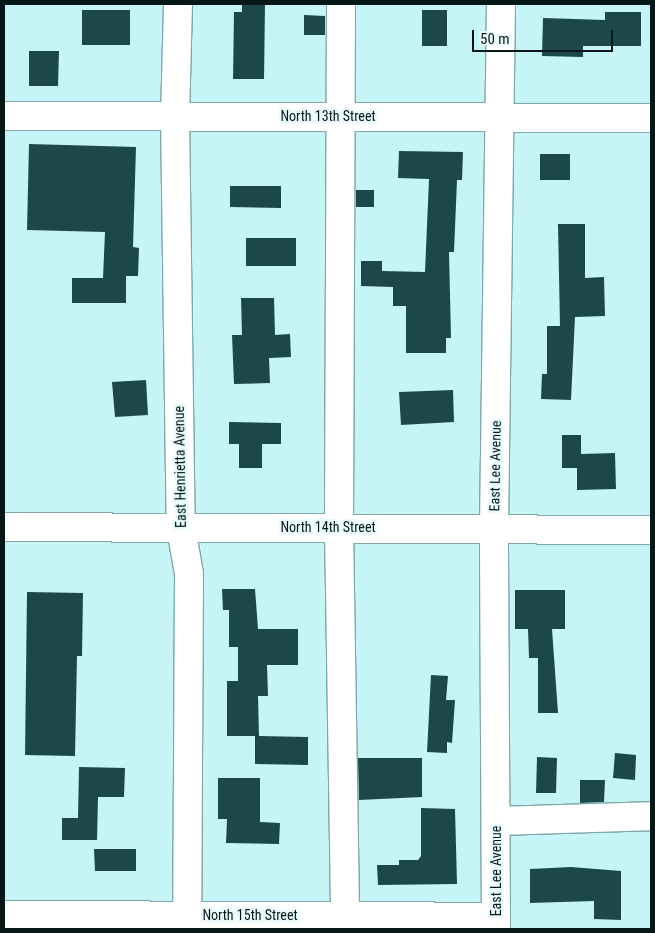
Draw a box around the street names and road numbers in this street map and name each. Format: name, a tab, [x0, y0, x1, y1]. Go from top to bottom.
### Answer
street label: North 13th Street	[280, 108, 376, 124]
street label: East Henrietta Avenue	[171, 406, 189, 528]
street label: East Lee Avenue	[486, 421, 504, 511]
street label: North 14th Street	[280, 519, 376, 535]
street label: East Lee Avenue	[488, 826, 504, 916]
street label: North 15th Street	[202, 907, 298, 923]

